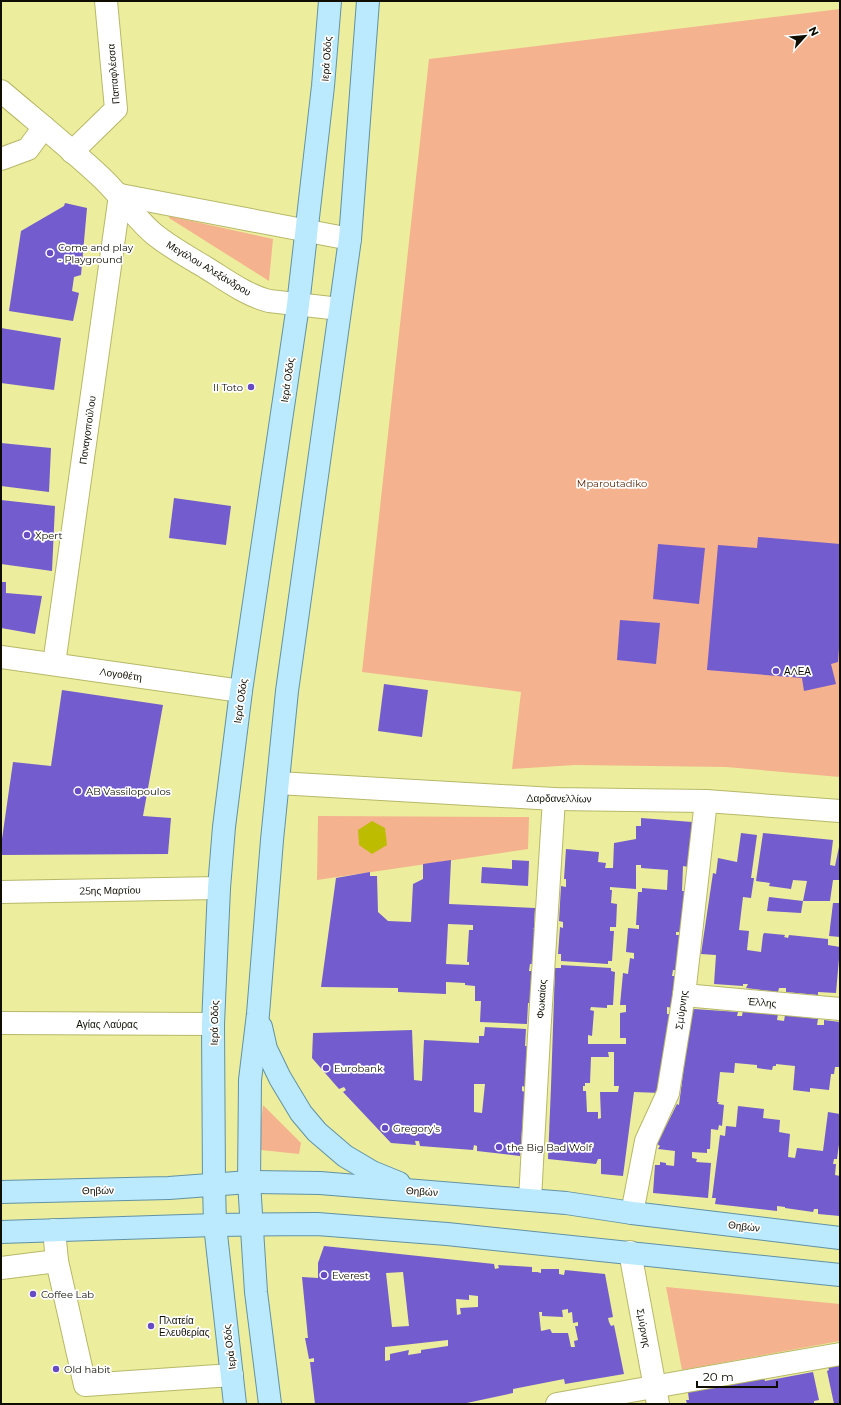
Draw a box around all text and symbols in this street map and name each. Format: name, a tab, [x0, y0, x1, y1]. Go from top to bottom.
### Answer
north arrow	[785, 16, 825, 56]
text: N	[806, 24, 822, 39]
street label: Ιερά Οδός	[318, 36, 335, 82]
street label: Παπαφλέσσα	[104, 43, 123, 105]
street label: Μεγάλου Αλεξάνδρου	[164, 238, 253, 299]
place label: Come and play - Playground	[58, 241, 134, 266]
marker: Come and play - Playground	[45, 248, 55, 258]
street label: Ιερά Οδός	[278, 357, 297, 403]
place label: Il Toto	[213, 381, 243, 394]
marker: Il Toto	[246, 382, 256, 392]
street label: Παναγοπούλου	[76, 395, 99, 465]
park label: Mparoutadiko	[577, 477, 647, 490]
place label: Xpert	[35, 529, 63, 542]
marker: Xpert	[22, 530, 32, 540]
street label: Λογοθέτη	[99, 665, 143, 684]
place label: ΑΛΕΑ	[784, 665, 811, 678]
marker: ΑΛΕΑ	[771, 666, 781, 676]
street label: Ιερά Οδός	[231, 678, 250, 724]
place label: AB Vassilopoulos	[86, 785, 171, 798]
marker: AB Vassilopoulos	[73, 786, 83, 796]
street label: Δαρδανελλίων	[526, 791, 592, 806]
street label: 25ης Μαρτίου	[79, 883, 141, 898]
street label: Φωκαίας	[534, 979, 549, 1019]
street label: Σμύρνης	[672, 989, 691, 1031]
street label: Έλλης	[746, 995, 777, 1010]
street label: Ιερά Οδός	[208, 1000, 221, 1046]
street label: Αγίας Λαύρας	[76, 1018, 138, 1031]
place label: Eurobank	[334, 1062, 383, 1075]
marker: Eurobank	[321, 1063, 331, 1073]
place label: Gregory's	[393, 1122, 440, 1135]
marker: Gregory's	[380, 1123, 390, 1133]
place label: the Big Bad Wolf	[507, 1141, 593, 1154]
marker: the Big Bad Wolf	[494, 1142, 504, 1152]
street label: Θηβών	[82, 1184, 114, 1197]
street label: Θηβών	[406, 1184, 438, 1199]
street label: Θηβών	[727, 1218, 761, 1235]
place label: Everest	[332, 1269, 369, 1282]
marker: Everest	[319, 1270, 329, 1280]
place label: Coffee Lab	[41, 1288, 94, 1301]
marker: Coffee Lab	[28, 1289, 38, 1299]
street label: Σμύρνης	[634, 1308, 653, 1349]
place label: Πλατεία Ελευθερίας	[159, 1314, 210, 1339]
marker: Πλατεία Ελευθερίας	[146, 1321, 156, 1331]
street label: Ιερά Οδός	[220, 1324, 239, 1370]
place label: Old habit	[64, 1363, 111, 1376]
scale bar	[697, 1363, 777, 1389]
marker: Old habit	[51, 1364, 61, 1374]
text: 20 m	[703, 1369, 734, 1384]

